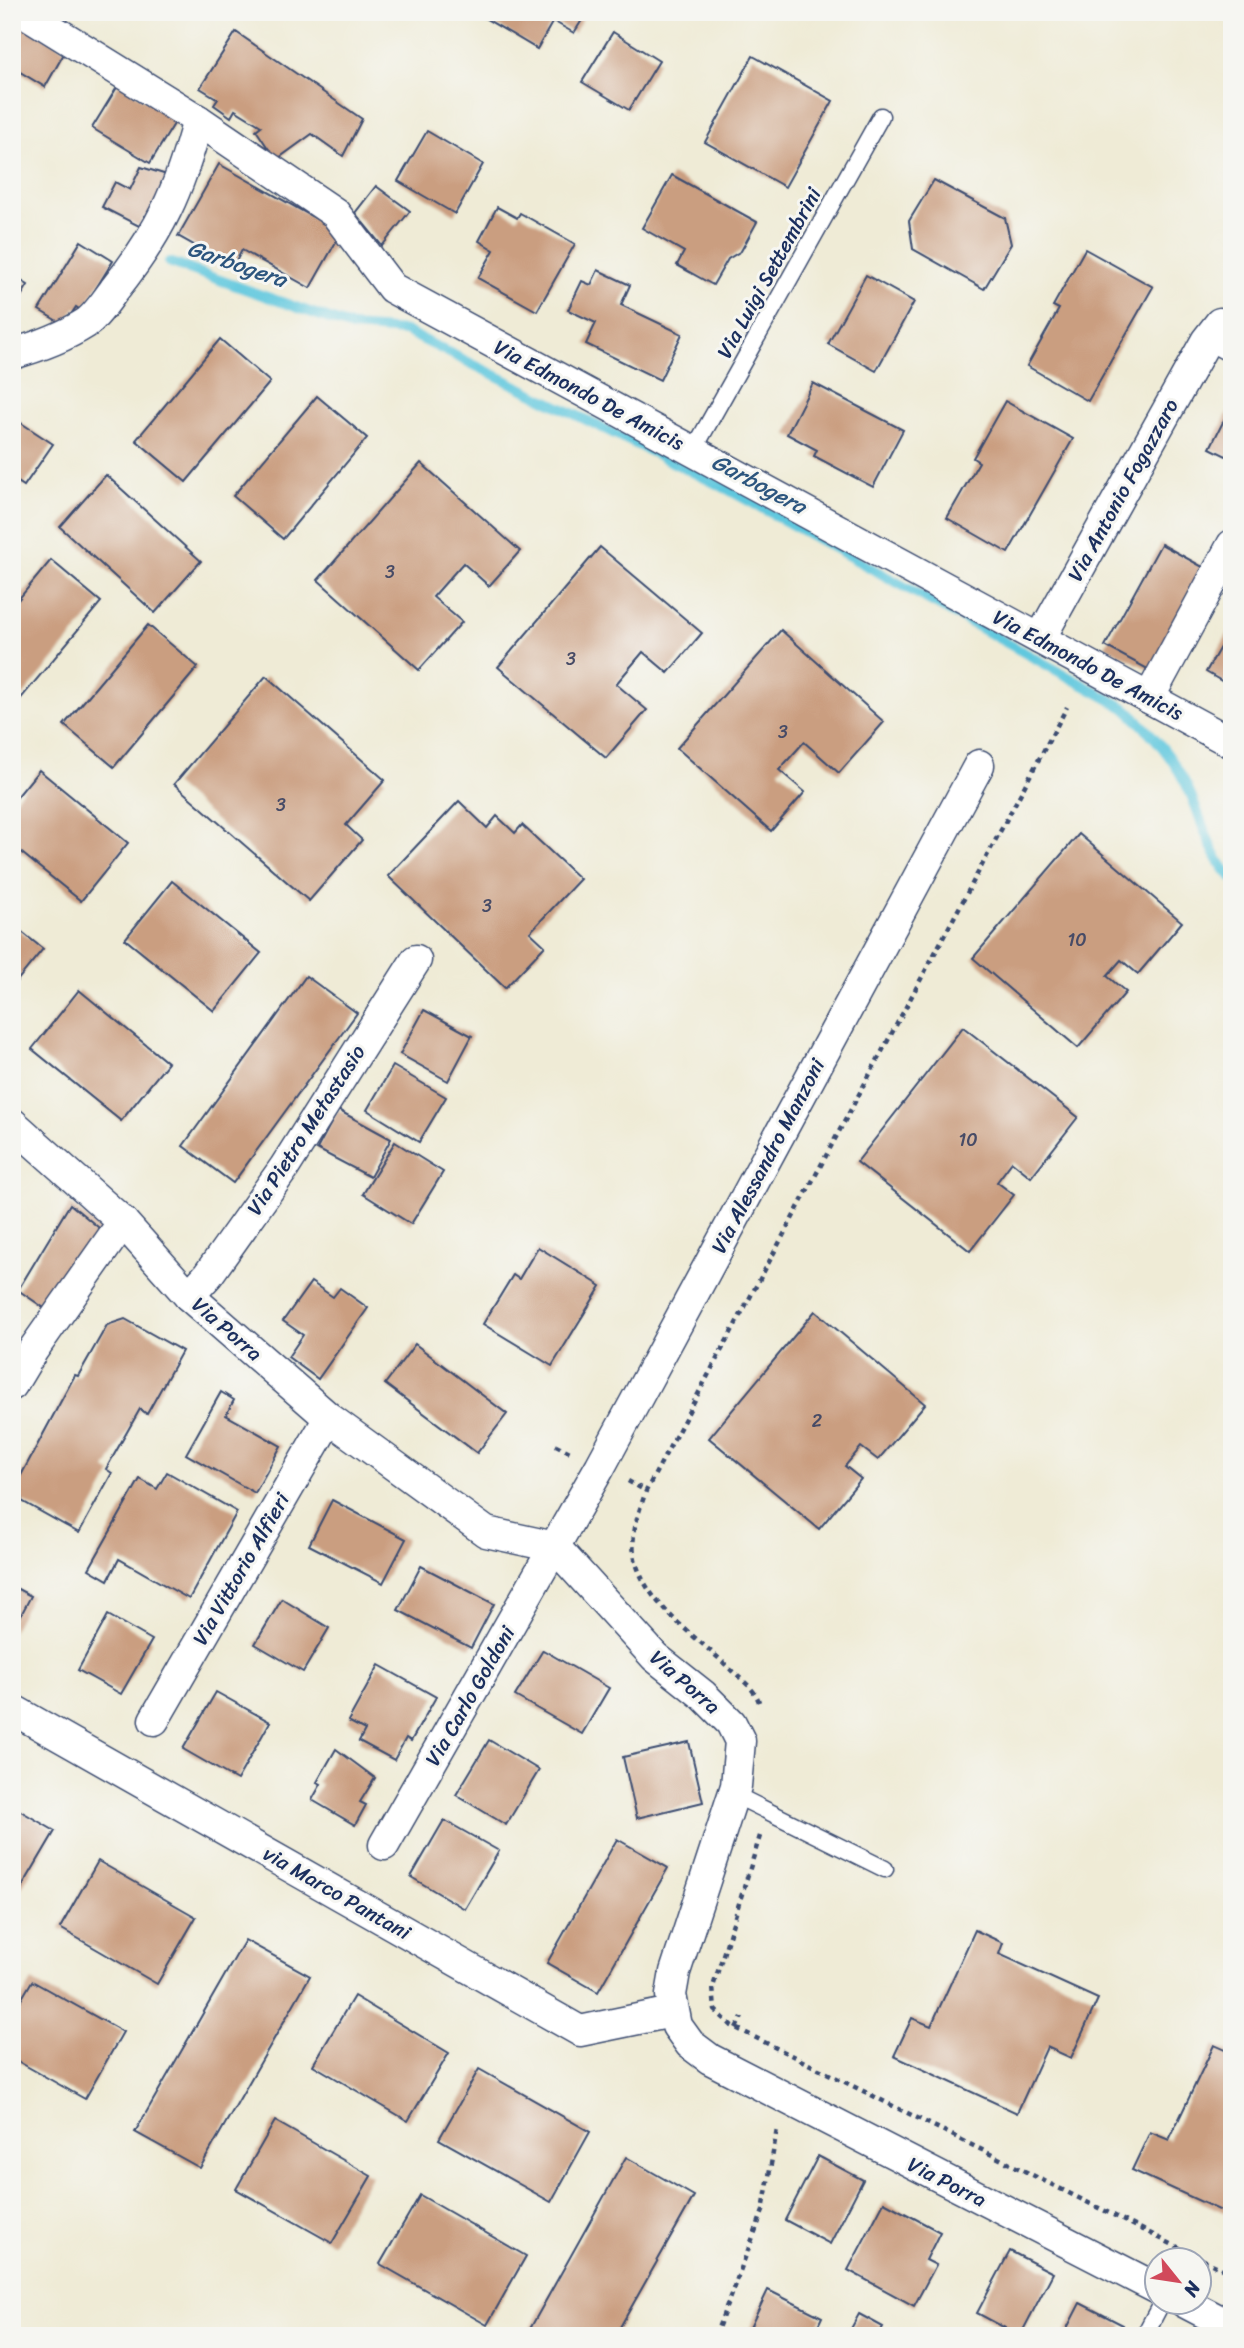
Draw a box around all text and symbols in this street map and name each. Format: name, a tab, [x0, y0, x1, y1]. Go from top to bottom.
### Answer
street label: Via Luigi Settembrini	[706, 179, 833, 366]
water label: Garbogera	[182, 228, 295, 301]
street label: Via Edmondo De Amicis	[487, 329, 692, 462]
street label: Via Antonio Fogazzaro	[1057, 391, 1189, 589]
water label: Garbogera	[704, 442, 816, 527]
house number: 3	[385, 556, 395, 588]
street label: Via Edmondo De Amicis	[986, 599, 1191, 732]
house number: 3	[566, 643, 576, 675]
house number: 3	[778, 716, 788, 748]
house number: 3	[276, 789, 286, 821]
house number: 3	[482, 890, 492, 922]
house number: 10	[1067, 924, 1087, 956]
street label: Via Pietro Metastasio	[236, 1036, 376, 1223]
street label: Via Alessandro Manzoni	[700, 1050, 836, 1261]
house number: 10	[958, 1124, 978, 1156]
street label: Via Porra	[183, 1287, 272, 1371]
house number: 2	[812, 1405, 822, 1437]
street label: Via Vittorio Alfieri	[182, 1484, 301, 1653]
street label: Via Carlo Goldoni	[414, 1618, 526, 1773]
street label: Via Porra	[641, 1640, 730, 1724]
street label: via Marco Pantani	[256, 1835, 419, 1951]
street label: Via Porra	[901, 2146, 994, 2218]
north arrow	[1142, 2246, 1212, 2316]
text: N	[1174, 2274, 1210, 2304]

